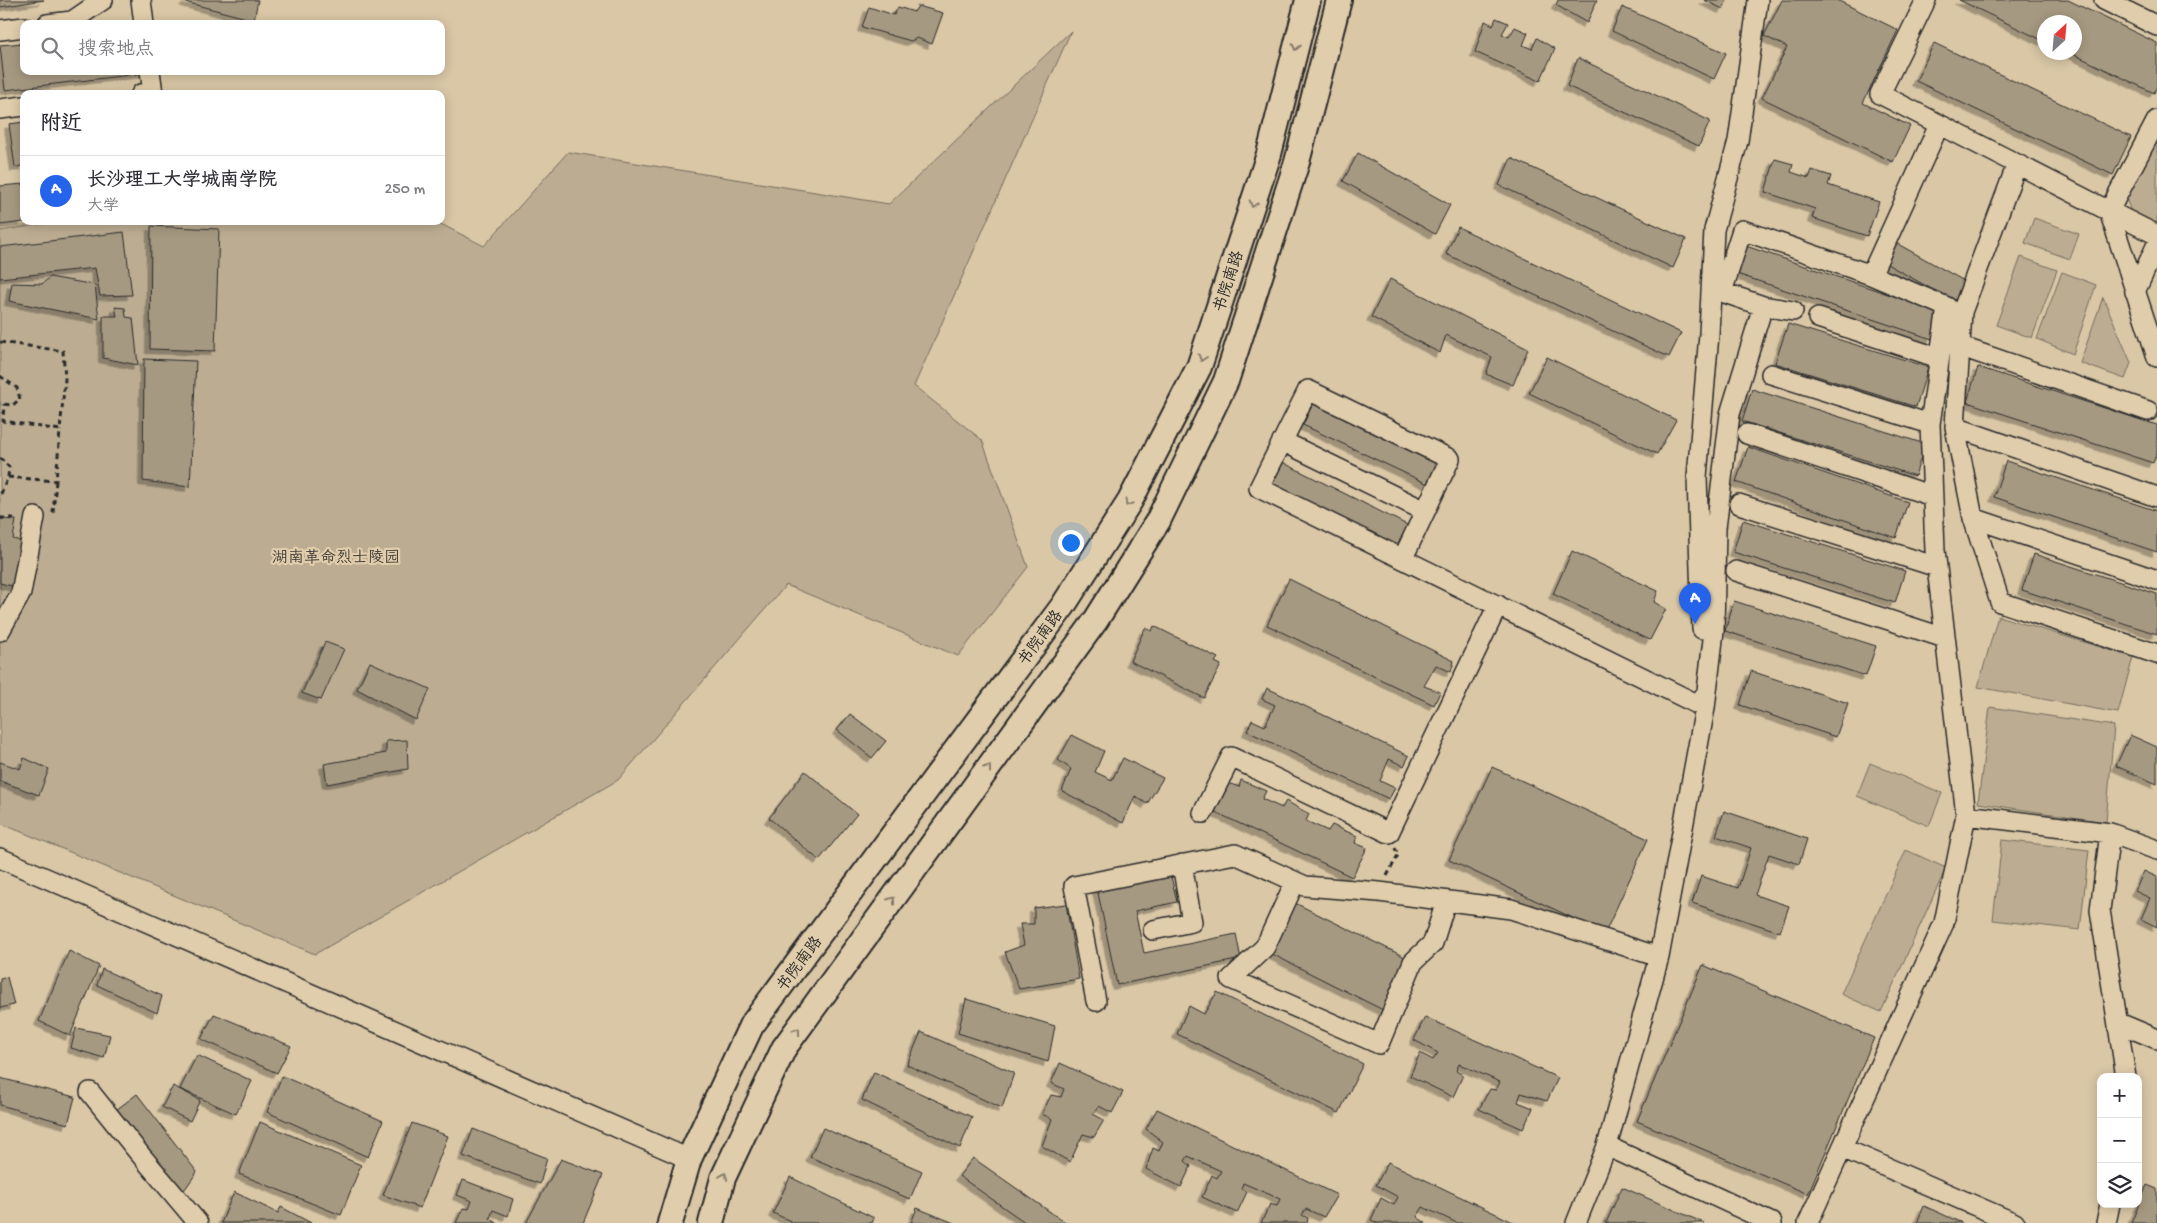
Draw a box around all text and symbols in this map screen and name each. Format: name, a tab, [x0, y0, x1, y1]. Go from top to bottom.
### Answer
north arrow	[2037, 15, 2082, 60]
search box	[20, 20, 445, 75]
icon: search	[38, 34, 66, 62]
text: 搜索地点	[78, 39, 154, 62]
one-way arrow	[1291, 43, 1302, 52]
text: 附近	[40, 113, 82, 138]
text: 长沙理工大学城南学院	[87, 170, 277, 193]
text: A	[51, 181, 61, 200]
text: 250 m	[385, 181, 425, 200]
text: 大学	[87, 198, 119, 217]
one-way arrow	[1249, 199, 1259, 207]
street label: 书院南路	[1210, 248, 1249, 315]
one-way arrow	[1197, 353, 1207, 362]
one-way arrow	[1125, 497, 1135, 506]
your location	[1058, 530, 1084, 556]
park label: 湖南革命烈士陵园	[272, 548, 400, 569]
pin: A	[1679, 583, 1711, 624]
street label: 书院南路	[1014, 606, 1068, 671]
one-way arrow	[982, 765, 991, 774]
one-way arrow	[887, 897, 895, 906]
street label: 书院南路	[772, 933, 828, 996]
one-way arrow	[791, 1028, 799, 1037]
map controls	[2097, 1073, 2142, 1208]
button: +	[2097, 1073, 2142, 1118]
button: −	[2097, 1118, 2142, 1163]
button: layers	[2097, 1163, 2142, 1208]
one-way arrow	[718, 1172, 729, 1181]

